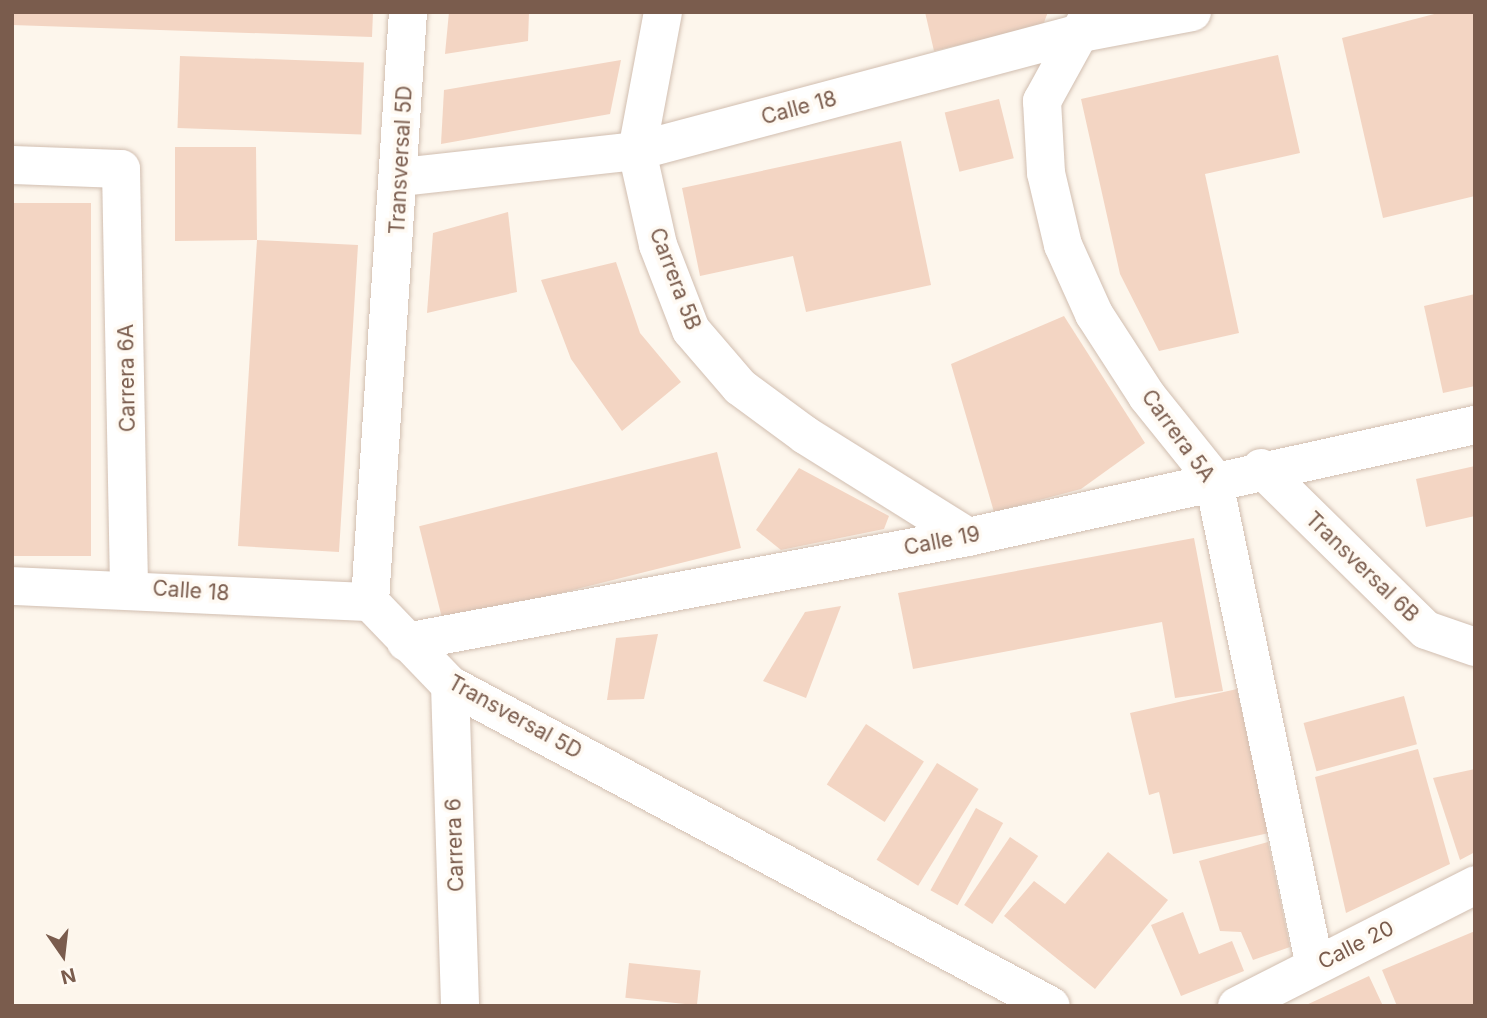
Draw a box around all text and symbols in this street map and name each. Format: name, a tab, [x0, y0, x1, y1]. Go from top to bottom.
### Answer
street label: Transversal 5D	[385, 85, 417, 235]
street label: Calle 18	[759, 86, 839, 130]
street label: Carrera 5B	[644, 224, 706, 334]
street label: Carrera 6A	[113, 324, 141, 432]
street label: Carrera 5A	[1136, 385, 1220, 487]
street label: Transversal 6B	[1300, 507, 1424, 627]
street label: Calle 19	[902, 521, 982, 561]
street label: Calle 18	[152, 576, 230, 606]
street label: Transversal 5D	[444, 670, 586, 764]
street label: Carrera 6	[441, 798, 469, 892]
street label: Calle 20	[1314, 915, 1398, 975]
north arrow	[28, 920, 98, 990]
text: N	[58, 963, 78, 989]

